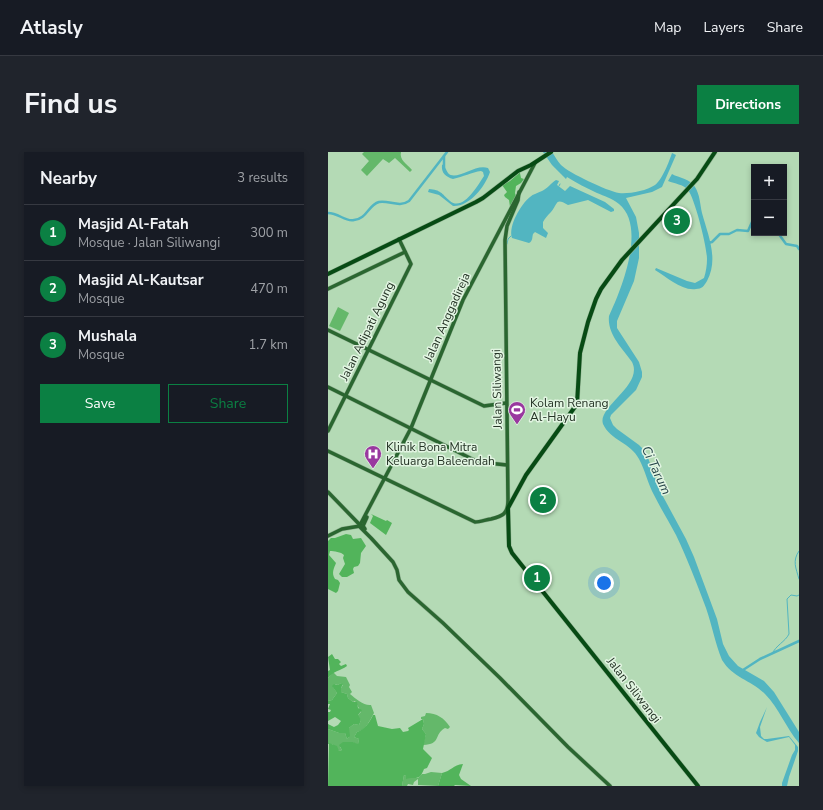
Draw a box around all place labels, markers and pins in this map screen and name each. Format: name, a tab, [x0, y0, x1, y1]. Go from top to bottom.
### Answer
pin: 3	[664, 206, 690, 236]
place label: Kolam Renang Al-Hayu	[530, 395, 609, 425]
sports icon: Kolam Renang Al-Hayu	[507, 400, 527, 425]
place label: Klinik Bona Mitra Keluarga Baleendah	[386, 439, 495, 469]
hospital icon: Klinik Bona Mitra Keluarga Baleendah	[363, 444, 383, 469]
pin: 2	[530, 485, 556, 515]
pin: 1	[524, 563, 550, 593]

